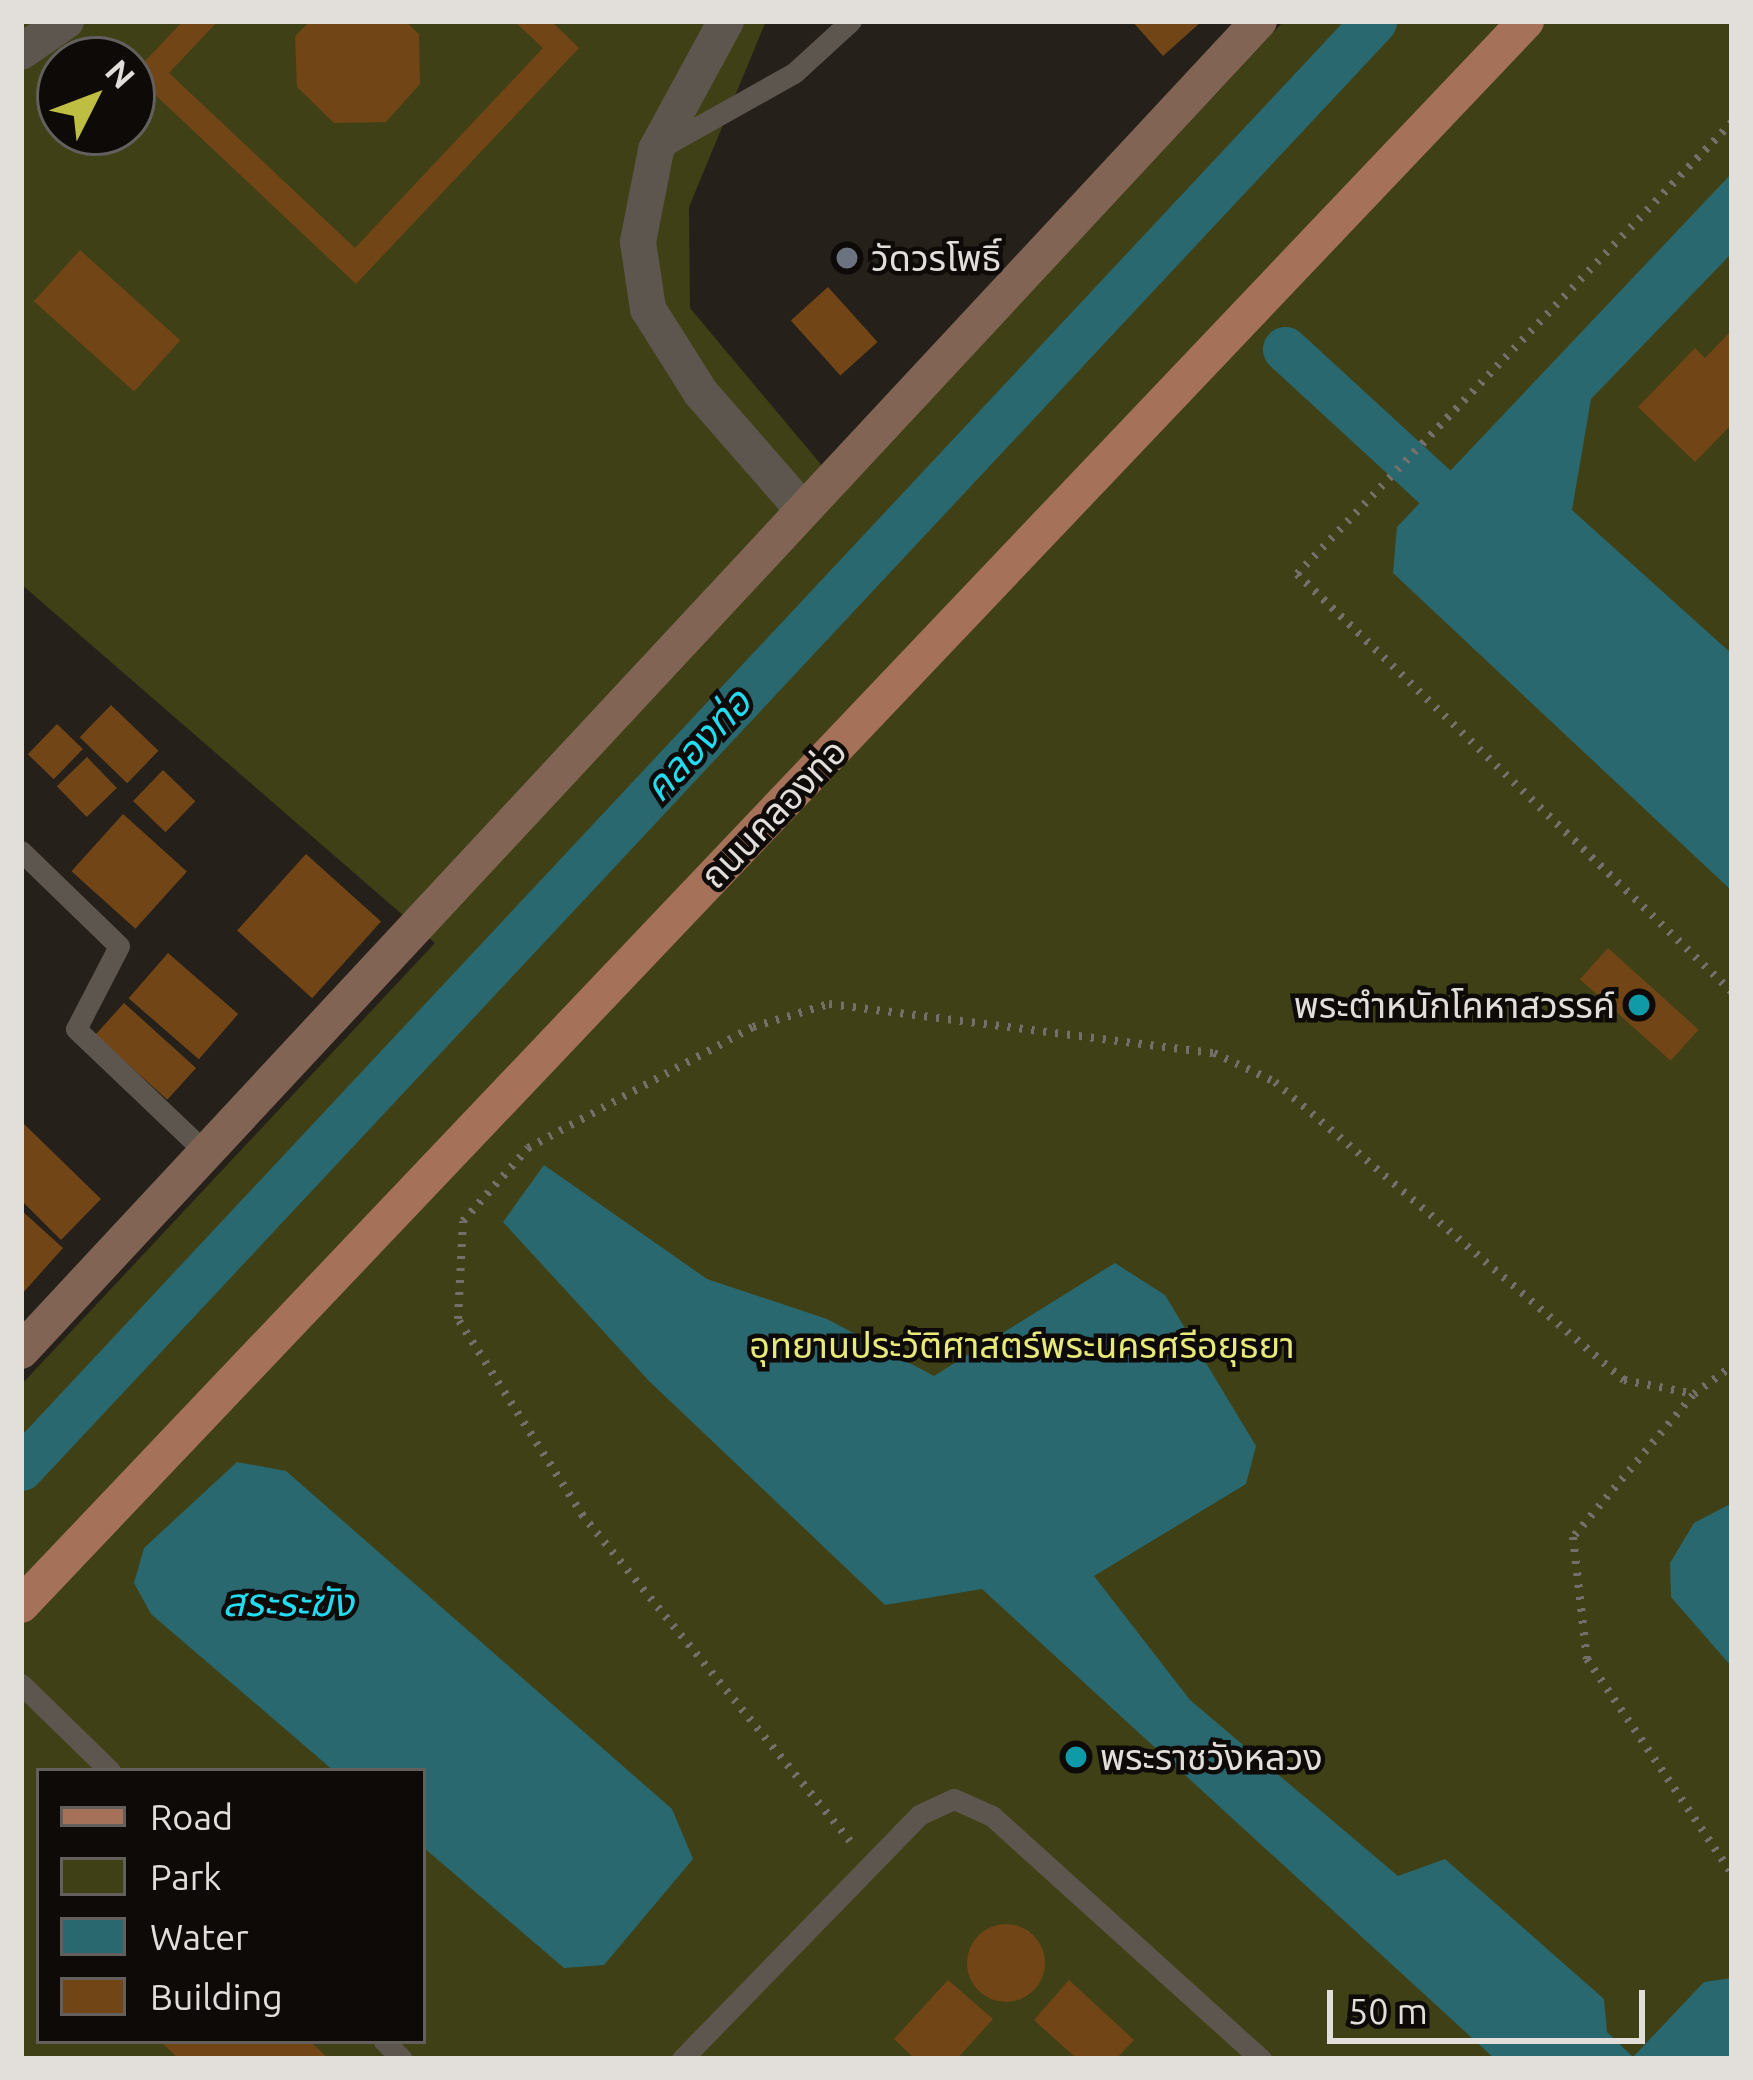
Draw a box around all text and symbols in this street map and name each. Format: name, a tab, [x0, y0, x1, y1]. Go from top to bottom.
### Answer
north arrow	[36, 36, 156, 156]
text: N	[99, 52, 143, 95]
place label: วัดวรโพธิ์	[871, 236, 1001, 280]
marker: วัดวรโพธิ์	[834, 245, 860, 271]
water label: คลองท่อ	[634, 679, 760, 811]
street label: ถนนคลองท่อ	[691, 729, 855, 897]
place label: พระตำหนักโคหาสวรรค์	[1294, 983, 1615, 1027]
marker: พระตำหนักโคหาสวรรค์	[1626, 992, 1652, 1018]
park label: อุทยานประวัติศาสตร์พระนครศรีอยุธยา	[749, 1323, 1295, 1367]
water label: สระระฆัง	[222, 1579, 354, 1625]
place label: พระราชวังหลวง	[1100, 1735, 1323, 1779]
marker: พระราชวังหลวง	[1063, 1744, 1089, 1770]
legend	[36, 1768, 426, 2044]
text: Road	[150, 1796, 233, 1837]
text: Park	[150, 1856, 222, 1897]
text: Water	[150, 1916, 249, 1957]
scale bar	[1333, 1966, 1651, 2040]
text: Building	[150, 1976, 283, 2017]
text: 50 m	[1348, 1990, 1428, 2031]

